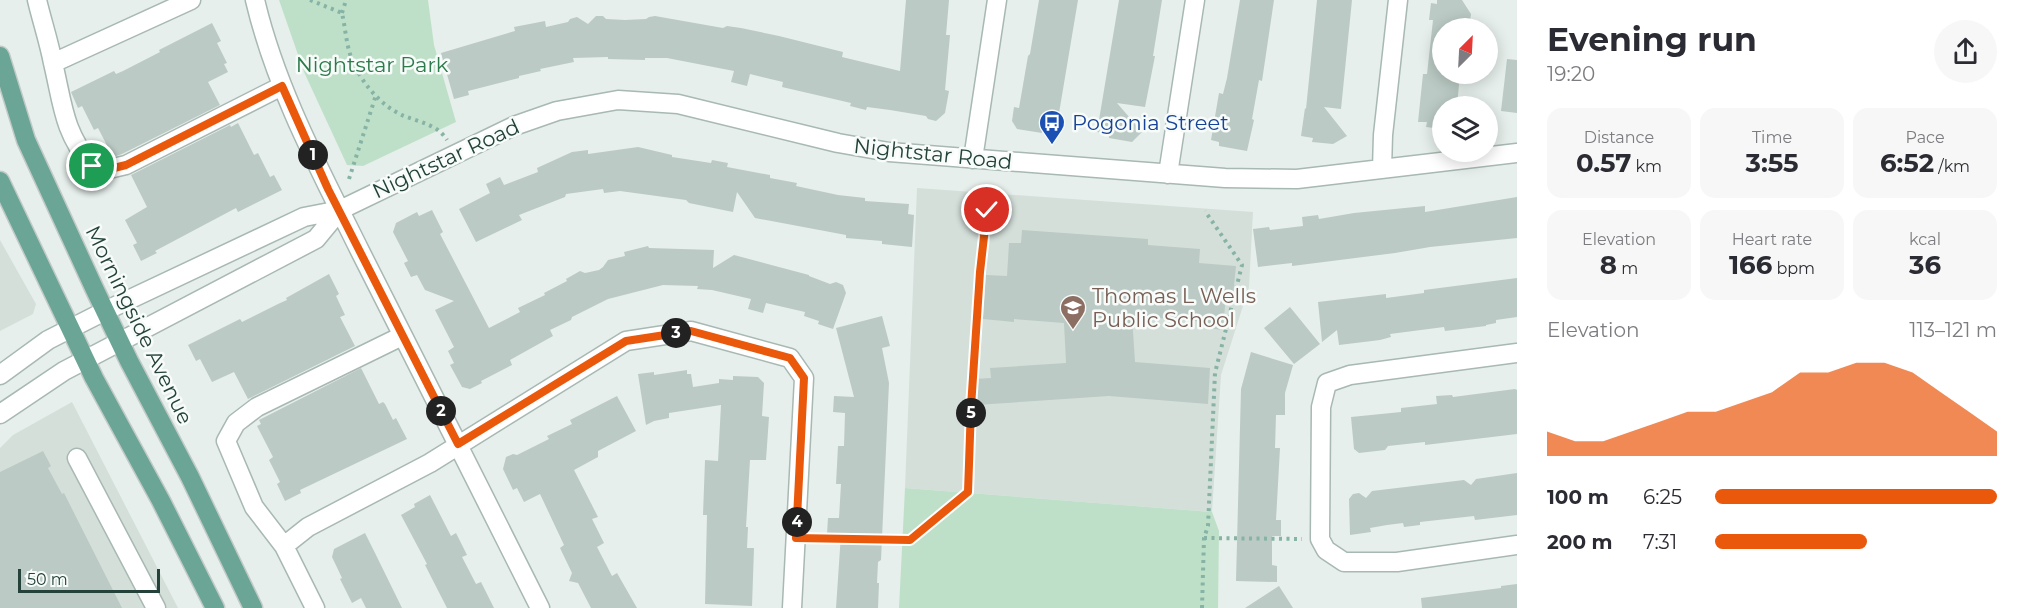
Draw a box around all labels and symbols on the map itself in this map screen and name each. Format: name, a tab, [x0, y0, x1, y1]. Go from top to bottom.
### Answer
north arrow	[1432, 18, 1498, 84]
park label: Nightstar Park	[296, 52, 449, 77]
bus stop icon: Pogonia Street	[1037, 108, 1067, 146]
place label: Pogonia Street	[1072, 110, 1229, 135]
street label: Nightstar Road	[368, 114, 523, 204]
street label: Nightstar Road	[852, 133, 1014, 174]
pin	[66, 140, 117, 191]
pin: 1	[298, 140, 328, 170]
pin	[961, 184, 1012, 235]
street label: Morningside Avenue	[81, 222, 198, 428]
place label: Thomas L Wells Public School	[1092, 283, 1256, 332]
school or university icon: Thomas L Wells Public School	[1058, 293, 1088, 331]
pin: 3	[661, 318, 691, 348]
pin: 2	[426, 396, 456, 426]
pin: 5	[956, 398, 986, 428]
pin: 4	[782, 507, 812, 537]
scale bar	[18, 566, 160, 594]

